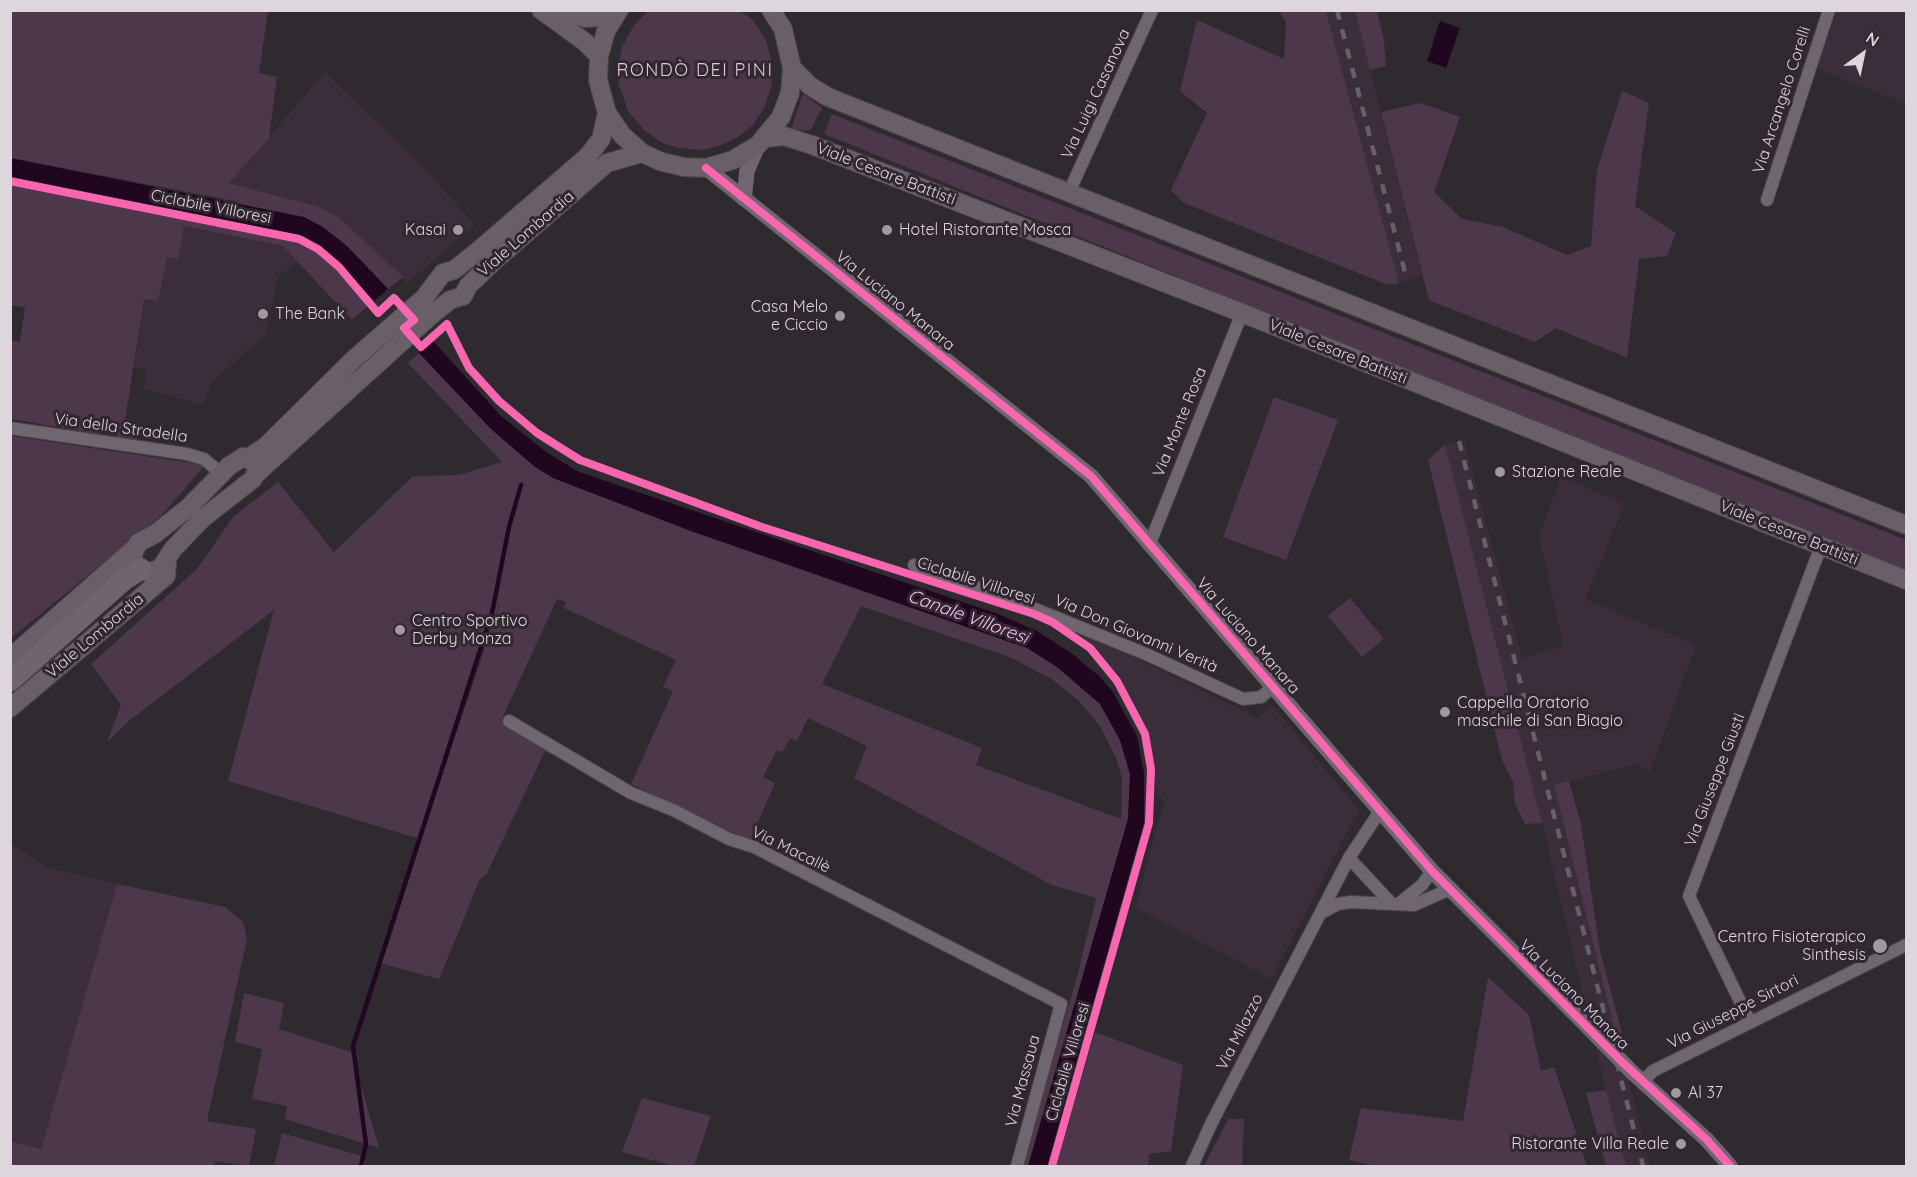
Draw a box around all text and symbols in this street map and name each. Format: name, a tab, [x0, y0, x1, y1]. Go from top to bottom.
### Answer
street label: Via Arcangelo Corelli	[1749, 24, 1815, 176]
north arrow	[1833, 24, 1893, 84]
street label: Via Luigi Casanova	[1057, 26, 1135, 162]
text: N	[1862, 27, 1883, 50]
district label: RONDÒ DEI PINI	[617, 60, 773, 82]
street label: Viale Cesare Battisti	[814, 139, 958, 209]
street label: Ciclabile Villoresi	[149, 186, 273, 228]
street label: Viale Lombardia	[474, 187, 578, 281]
place label: Kasai	[405, 220, 446, 240]
place label: Hotel Ristorante Mosca	[899, 220, 1071, 240]
marker: Kasai	[451, 223, 465, 237]
marker: Hotel Ristorante Mosca	[880, 223, 894, 237]
street label: Via Luciano Manara	[831, 247, 959, 355]
place label: Casa Melo e Ciccio	[751, 297, 828, 335]
place label: The Bank	[275, 304, 345, 324]
marker: The Bank	[256, 307, 270, 321]
marker: Casa Melo e Ciccio	[833, 309, 847, 323]
street label: Viale Cesare Battisti	[1266, 315, 1410, 389]
street label: Via Monte Rosa	[1149, 364, 1211, 480]
street label: Via della Stradella	[53, 409, 189, 447]
place label: Stazione Reale	[1512, 462, 1622, 482]
marker: Stazione Reale	[1493, 465, 1507, 479]
street label: Viale Cesare Battisti	[1717, 496, 1861, 570]
street label: Ciclabile Villoresi	[915, 553, 1037, 609]
street label: Via Luciano Manara	[1192, 574, 1304, 698]
water label: Canale Villoresi	[905, 585, 1031, 649]
street label: Viale Lombardia	[42, 590, 148, 682]
street label: Via Don Giovanni Verità	[1051, 591, 1221, 677]
place label: Centro Sportivo Derby Monza	[412, 611, 527, 649]
marker: Centro Sportivo Derby Monza	[393, 623, 407, 637]
place label: Cappella Oratorio maschile di San Biagio	[1457, 693, 1623, 731]
marker: Cappella Oratorio maschile di San Biagio	[1438, 705, 1452, 719]
street label: Via Giuseppe Giusti	[1681, 711, 1749, 849]
street label: Via Macallè	[748, 823, 834, 877]
place label: Centro Fisioterapico Sinthesis	[1718, 927, 1866, 965]
street label: Via Luciano Manara	[1515, 936, 1633, 1054]
marker: Centro Fisioterapico Sinthesis	[1871, 937, 1889, 955]
street label: Via Giuseppe Sirtori	[1664, 971, 1802, 1053]
street label: Via Milazzo	[1213, 991, 1267, 1073]
street label: Ciclabile Villoresi	[1042, 1001, 1094, 1123]
street label: Via Massaua	[1001, 1033, 1045, 1129]
place label: Al 37	[1688, 1083, 1723, 1103]
marker: Al 37	[1669, 1086, 1683, 1100]
place label: Ristorante Villa Reale	[1511, 1134, 1669, 1154]
marker: Ristorante Villa Reale	[1674, 1137, 1688, 1151]

